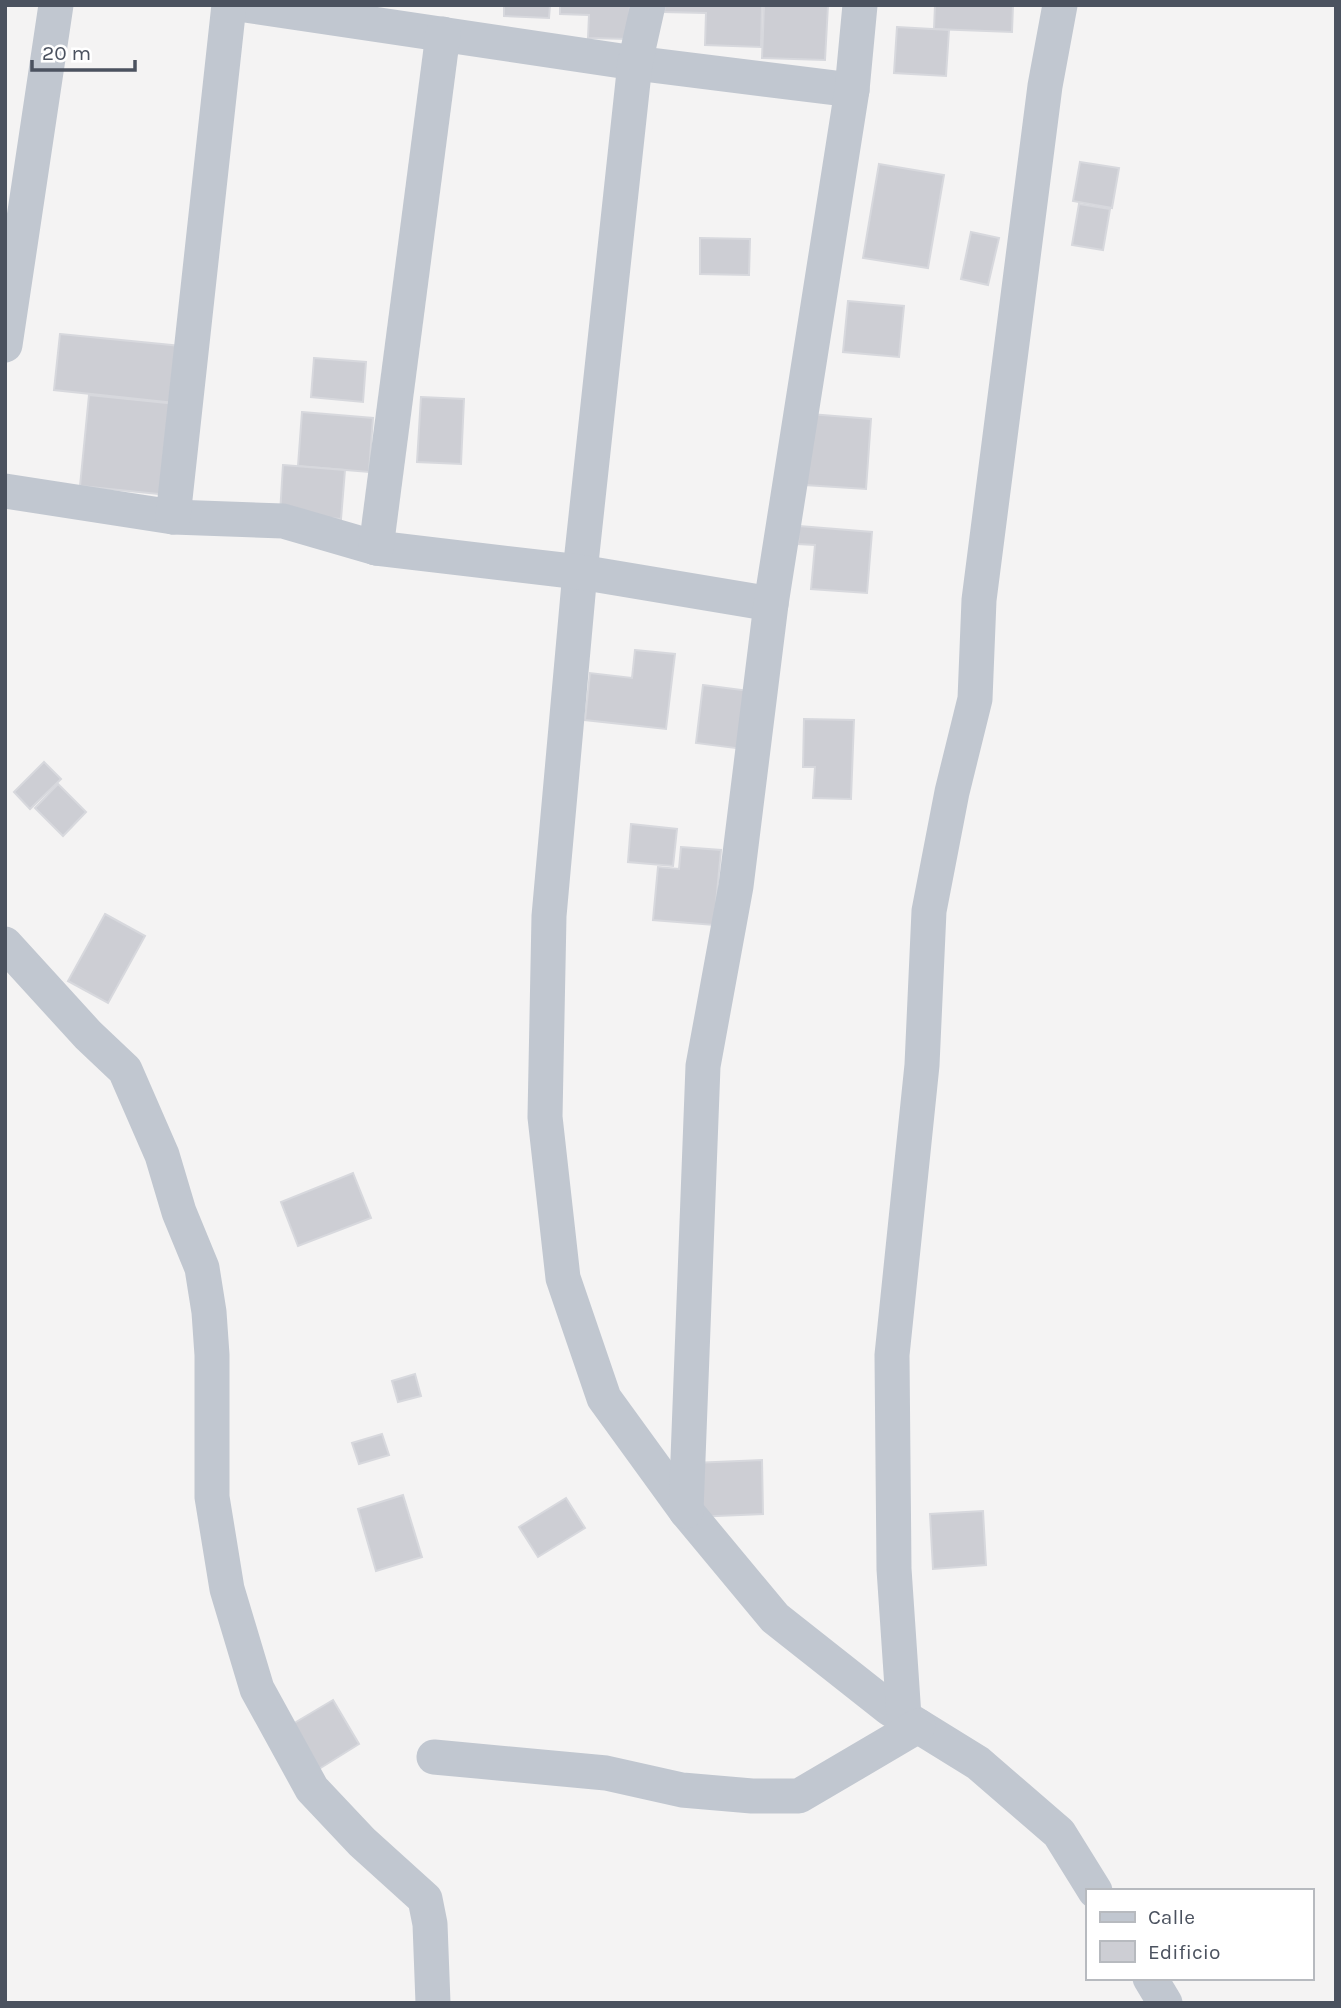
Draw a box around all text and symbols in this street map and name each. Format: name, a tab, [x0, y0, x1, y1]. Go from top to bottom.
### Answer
scale bar	[32, 28, 135, 72]
text: 20 m	[42, 41, 91, 65]
legend	[1086, 1889, 1313, 1980]
text: Calle	[1148, 1905, 1195, 1929]
text: Edificio	[1148, 1940, 1221, 1964]

